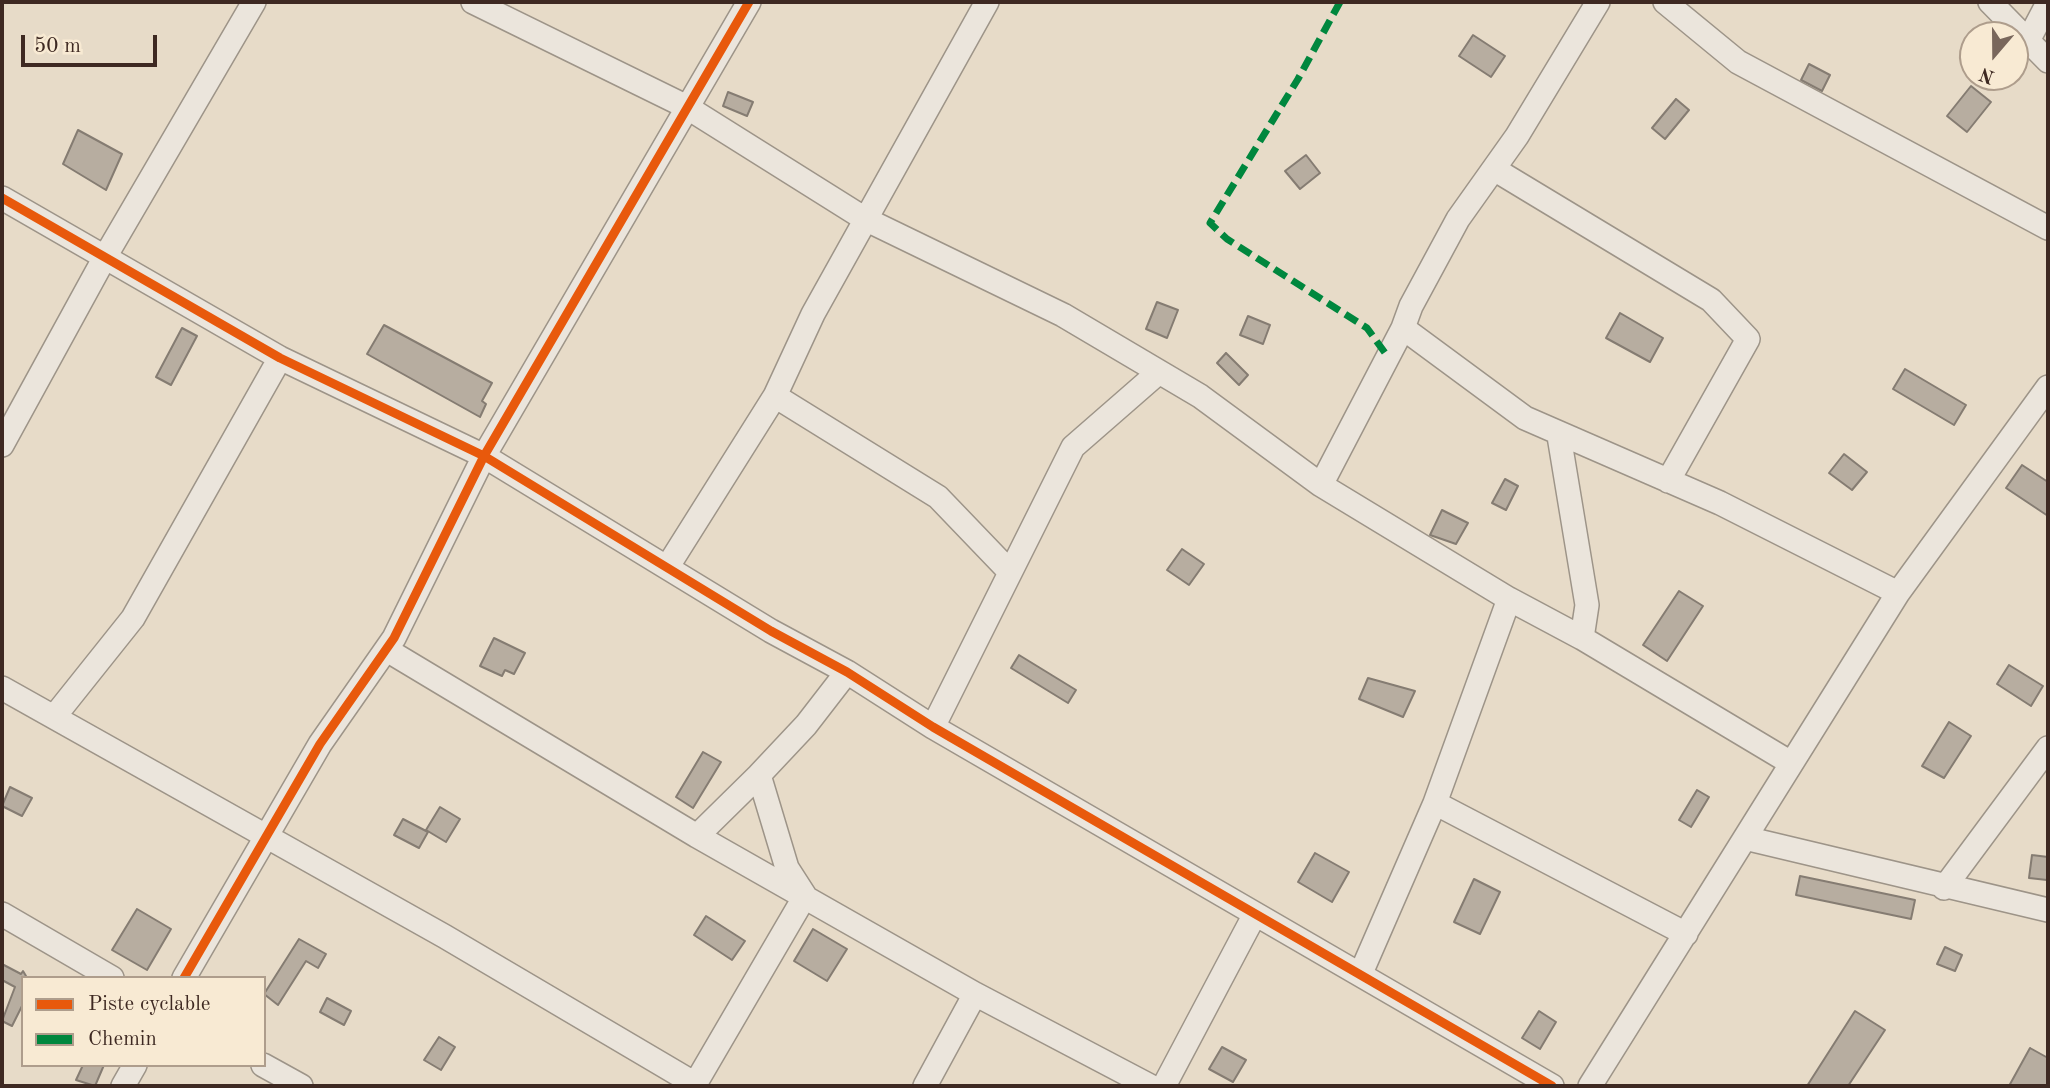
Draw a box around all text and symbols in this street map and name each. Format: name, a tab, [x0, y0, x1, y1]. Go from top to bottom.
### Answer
scale bar	[24, 21, 161, 65]
north arrow	[1959, 21, 2029, 91]
text: 50 m	[34, 36, 81, 57]
text: N	[1977, 63, 1997, 86]
legend	[21, 976, 266, 1067]
text: Piste cyclable	[88, 994, 211, 1015]
text: Chemin	[88, 1029, 157, 1050]

